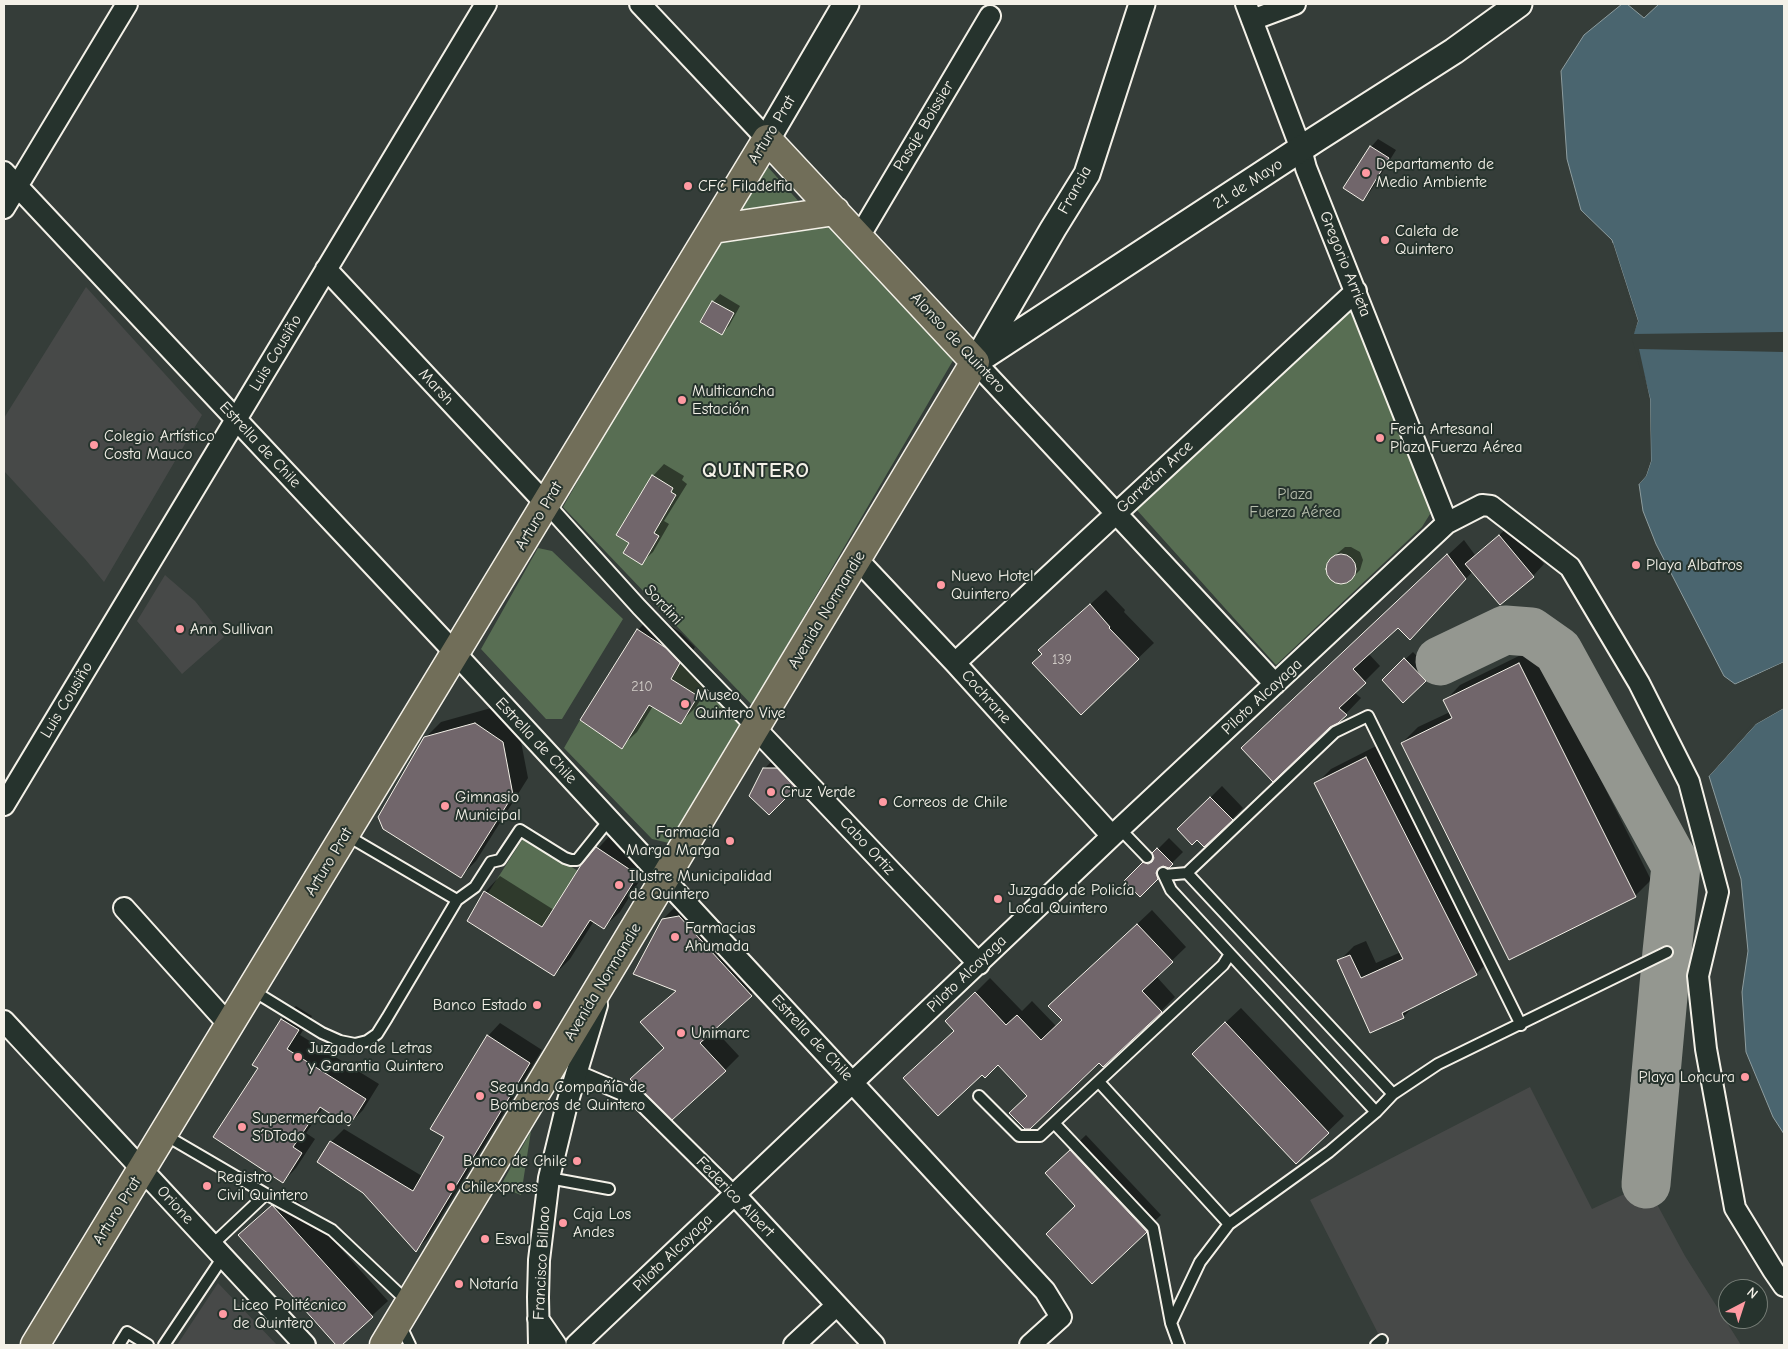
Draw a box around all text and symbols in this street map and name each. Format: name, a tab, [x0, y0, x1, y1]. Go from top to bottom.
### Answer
street label: Pasaje Boissier	[890, 77, 958, 175]
street label: Arturo Prat	[744, 92, 800, 168]
street label: 21 de Mayo	[1210, 154, 1286, 214]
place label: Departamento de Medio Ambiente	[1376, 154, 1494, 192]
street label: Francia	[1054, 163, 1096, 217]
marker: Departamento de Medio Ambiente	[1360, 167, 1372, 179]
place label: CFC Filadelfia	[698, 176, 793, 196]
marker: CFC Filadelfia	[682, 180, 694, 192]
street label: Gregorio Arrieta	[1315, 208, 1375, 320]
place label: Caleta de Quintero	[1395, 221, 1459, 259]
marker: Caleta de Quintero	[1379, 234, 1391, 246]
street label: Alonso de Quintero	[906, 289, 1010, 397]
street label: Luis Cousiño	[246, 311, 306, 395]
street label: Marsh	[414, 365, 458, 409]
place label: Multicancha Estación	[692, 381, 775, 419]
marker: Multicancha Estación	[676, 394, 688, 406]
street label: Estrella de Chile	[215, 398, 305, 492]
place label: Feria Artesanal Plaza Fuerza Aérea	[1390, 419, 1522, 457]
place label: Colegio Artístico Costa Mauco	[104, 426, 215, 464]
marker: Feria Artesanal Plaza Fuerza Aérea	[1374, 432, 1386, 444]
street label: Garretón Arce	[1113, 437, 1197, 517]
marker: Colegio Artístico Costa Mauco	[88, 439, 100, 451]
district label: QUINTERO	[701, 458, 811, 484]
street label: Arturo Prat	[511, 478, 567, 554]
park label: Plaza Fuerza Aérea	[1249, 484, 1341, 522]
street label: Avenida Normandie	[784, 548, 870, 672]
place label: Playa Albatros	[1646, 555, 1743, 575]
marker: Playa Albatros	[1630, 559, 1642, 571]
place label: Nuevo Hotel Quintero	[951, 566, 1033, 604]
marker: Nuevo Hotel Quintero	[935, 579, 947, 591]
street label: Sordini	[640, 581, 686, 629]
place label: Ann Sullivan	[190, 619, 273, 639]
marker: Ann Sullivan	[174, 623, 186, 635]
house number: 139	[1052, 652, 1072, 668]
street label: Piloto Alcayaga	[1218, 655, 1306, 739]
street label: Luis Cousiño	[37, 658, 97, 742]
street label: Cochrane	[957, 666, 1015, 728]
house number: 210	[631, 679, 653, 695]
place label: Museo Quintero Vive	[695, 685, 786, 723]
street label: Estrella de Chile	[491, 694, 581, 788]
marker: Museo Quintero Vive	[679, 698, 691, 710]
place label: Cruz Verde	[781, 782, 856, 802]
marker: Cruz Verde	[765, 786, 777, 798]
place label: Gimnasio Municipal	[455, 787, 521, 825]
place label: Correos de Chile	[893, 792, 1007, 812]
marker: Correos de Chile	[877, 796, 889, 808]
marker: Gimnasio Municipal	[439, 800, 451, 812]
street label: Cabo Ortiz	[835, 813, 899, 879]
place label: Farmacia Marga Marga	[626, 822, 720, 860]
street label: Arturo Prat	[301, 824, 357, 900]
marker: Farmacia Marga Marga	[724, 835, 736, 847]
place label: Ilustre Municipalidad de Quintero	[629, 866, 772, 904]
marker: Ilustre Municipalidad de Quintero	[613, 879, 625, 891]
place label: Juzgado de Policía Local Quintero	[1008, 880, 1134, 918]
marker: Juzgado de Policía Local Quintero	[992, 893, 1004, 905]
place label: Farmacias Ahumada	[685, 918, 756, 956]
street label: Avenida Normandie	[560, 920, 646, 1044]
marker: Farmacias Ahumada	[669, 931, 681, 943]
street label: Piloto Alcayaga	[923, 931, 1011, 1017]
street label: Estrella de Chile	[767, 991, 857, 1085]
place label: Banco Estado	[433, 995, 527, 1015]
marker: Banco Estado	[531, 999, 543, 1011]
place label: Unimarc	[691, 1023, 750, 1043]
marker: Unimarc	[675, 1027, 687, 1039]
place label: Juzgado de Letras y Garantia Quintero	[308, 1038, 444, 1076]
marker: Juzgado de Letras y Garantia Quintero	[292, 1051, 304, 1063]
place label: Playa Loncura	[1639, 1067, 1735, 1087]
marker: Playa Loncura	[1739, 1071, 1751, 1083]
place label: Segunda Compañía de Bomberos de Quintero	[490, 1077, 645, 1115]
marker: Segunda Compañía de Bomberos de Quintero	[474, 1090, 486, 1102]
place label: Supermercado S´DTodo	[252, 1108, 352, 1146]
marker: Supermercado S´DTodo	[236, 1121, 248, 1133]
place label: Banco de Chile	[463, 1151, 567, 1171]
street label: Federico Albert	[692, 1153, 778, 1241]
marker: Banco de Chile	[571, 1155, 583, 1167]
place label: Registro Civil Quintero	[217, 1167, 308, 1205]
street label: Arturo Prat	[89, 1174, 145, 1248]
place label: Chilexpress	[461, 1177, 538, 1197]
marker: Registro Civil Quintero	[201, 1180, 213, 1192]
marker: Chilexpress	[445, 1181, 457, 1193]
street label: Orione	[152, 1182, 198, 1228]
place label: Caja Los Andes	[573, 1204, 631, 1242]
street label: Francisco Bilbao	[529, 1205, 555, 1321]
street label: Piloto Alcayaga	[629, 1210, 717, 1296]
marker: Caja Los Andes	[557, 1217, 569, 1229]
place label: Esval	[495, 1229, 529, 1249]
marker: Esval	[479, 1233, 491, 1245]
place label: Notaría	[469, 1274, 518, 1294]
marker: Notaría	[453, 1278, 465, 1290]
north arrow	[1718, 1279, 1768, 1329]
text: N	[1743, 1283, 1761, 1302]
place label: Liceo Politécnico de Quintero	[233, 1295, 347, 1333]
marker: Liceo Politécnico de Quintero	[217, 1308, 229, 1320]

